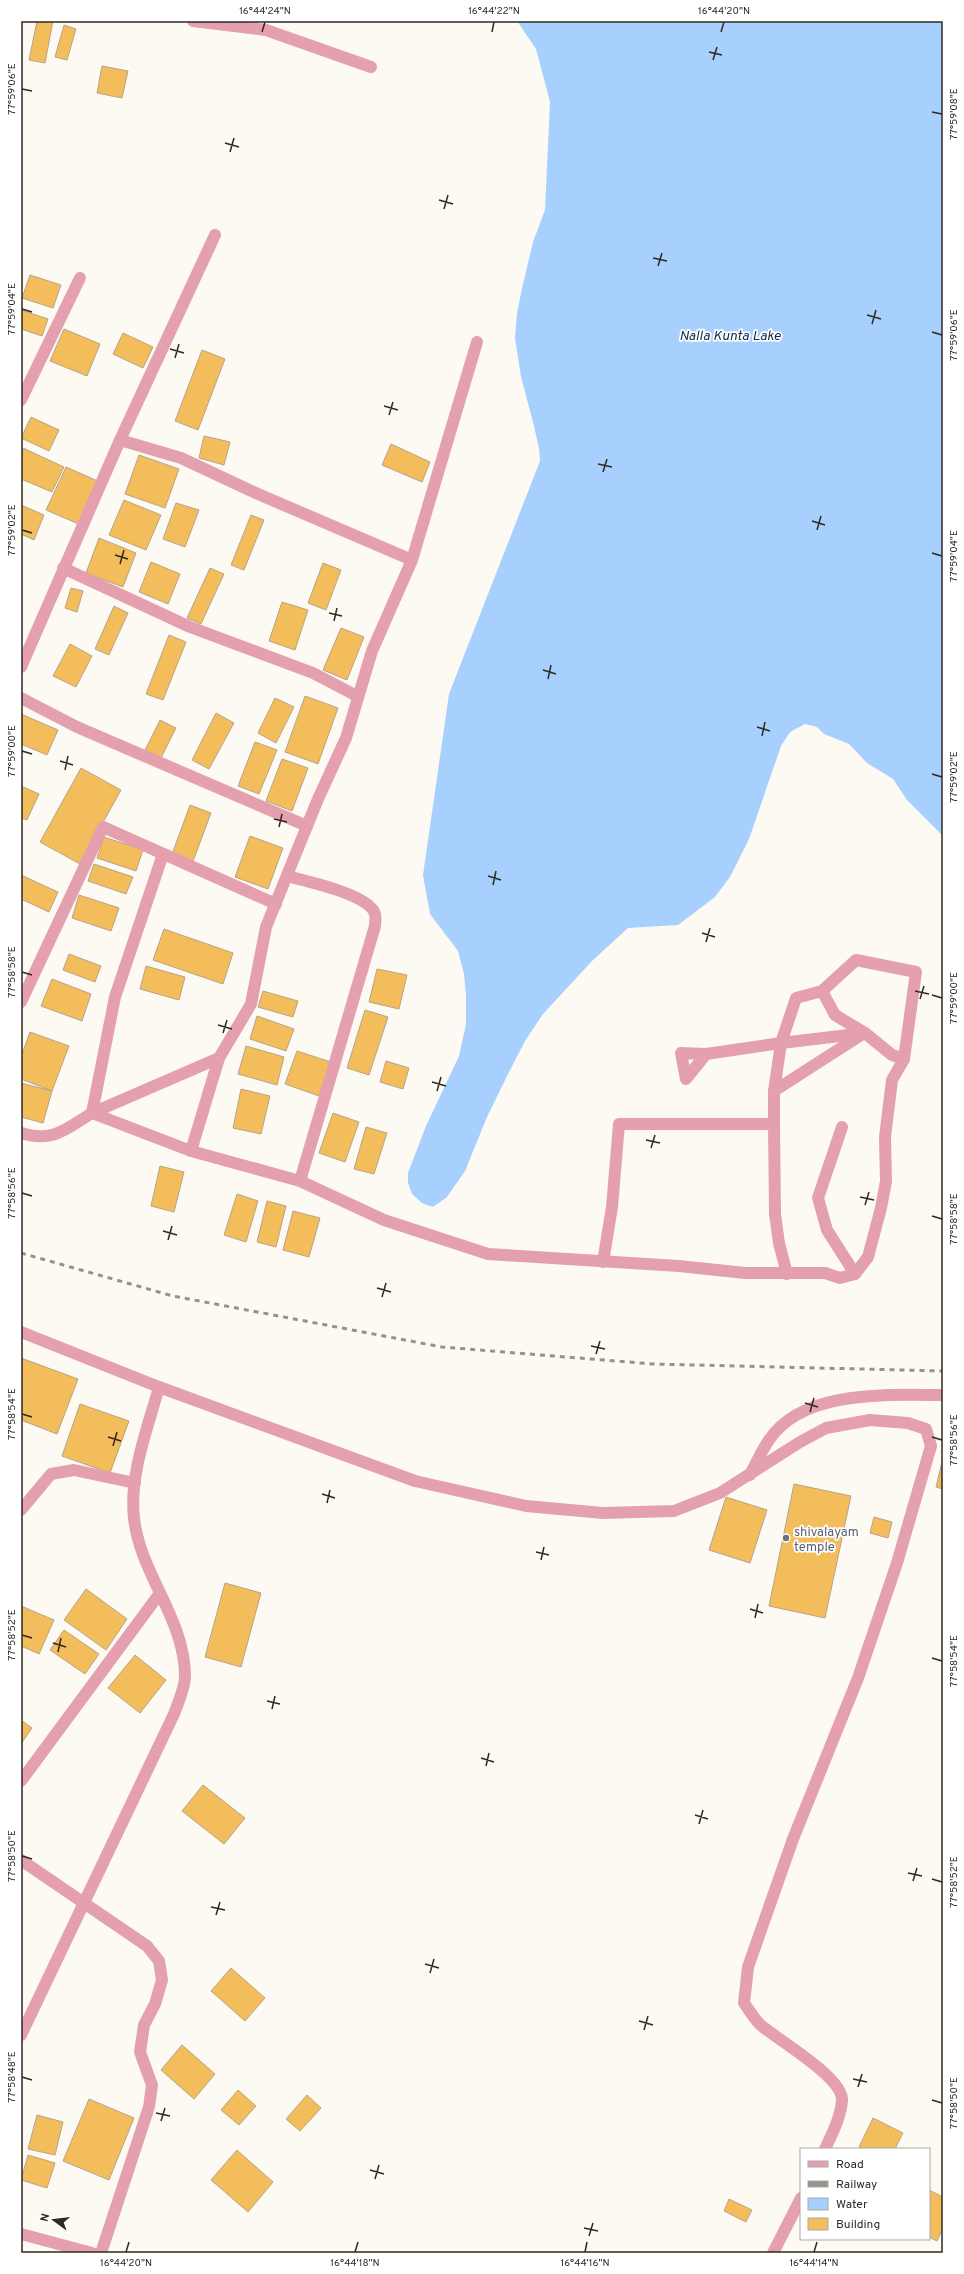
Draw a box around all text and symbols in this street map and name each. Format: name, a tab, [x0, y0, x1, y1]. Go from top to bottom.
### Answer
text: 16°44'24"N	[239, 5, 291, 18]
text: 16°44'22"N	[468, 5, 520, 18]
text: 16°44'20"N	[698, 5, 750, 18]
text: 77°59'06"E	[6, 63, 19, 115]
text: 77°59'08"E	[948, 88, 961, 140]
text: 77°59'04"E	[6, 283, 19, 335]
text: 77°59'06"E	[948, 309, 961, 361]
water label: Nalla Kunta Lake	[679, 328, 782, 345]
text: 77°59'02"E	[6, 504, 19, 556]
text: 77°59'04"E	[948, 530, 961, 582]
text: 77°59'00"E	[6, 725, 19, 777]
text: 77°59'02"E	[948, 751, 961, 803]
text: 77°58'58"E	[6, 946, 19, 998]
text: 77°59'00"E	[948, 972, 961, 1024]
text: 77°58'56"E	[6, 1167, 19, 1219]
text: 77°58'58"E	[948, 1193, 961, 1245]
text: 77°58'54"E	[6, 1388, 19, 1440]
text: 77°58'56"E	[948, 1414, 961, 1466]
place label: shivalayam temple	[794, 1525, 859, 1556]
marker: shivalayam temple	[781, 1533, 791, 1543]
text: 77°58'52"E	[6, 1609, 19, 1661]
text: 77°58'54"E	[948, 1635, 961, 1687]
text: 77°58'50"E	[6, 1830, 19, 1882]
text: 77°58'52"E	[948, 1856, 961, 1908]
text: 77°58'48"E	[6, 2051, 19, 2103]
text: 77°58'50"E	[948, 2077, 961, 2129]
legend	[800, 2148, 930, 2240]
text: Road	[836, 2157, 864, 2173]
text: Railway	[836, 2177, 877, 2193]
text: Water	[836, 2197, 868, 2213]
north arrow	[34, 2200, 74, 2240]
text: N	[38, 2212, 53, 2223]
text: Building	[836, 2217, 880, 2233]
text: 16°44'20"N	[100, 2257, 152, 2270]
text: 16°44'18"N	[330, 2257, 380, 2270]
text: 16°44'16"N	[560, 2257, 610, 2270]
text: 16°44'14"N	[789, 2257, 839, 2270]

